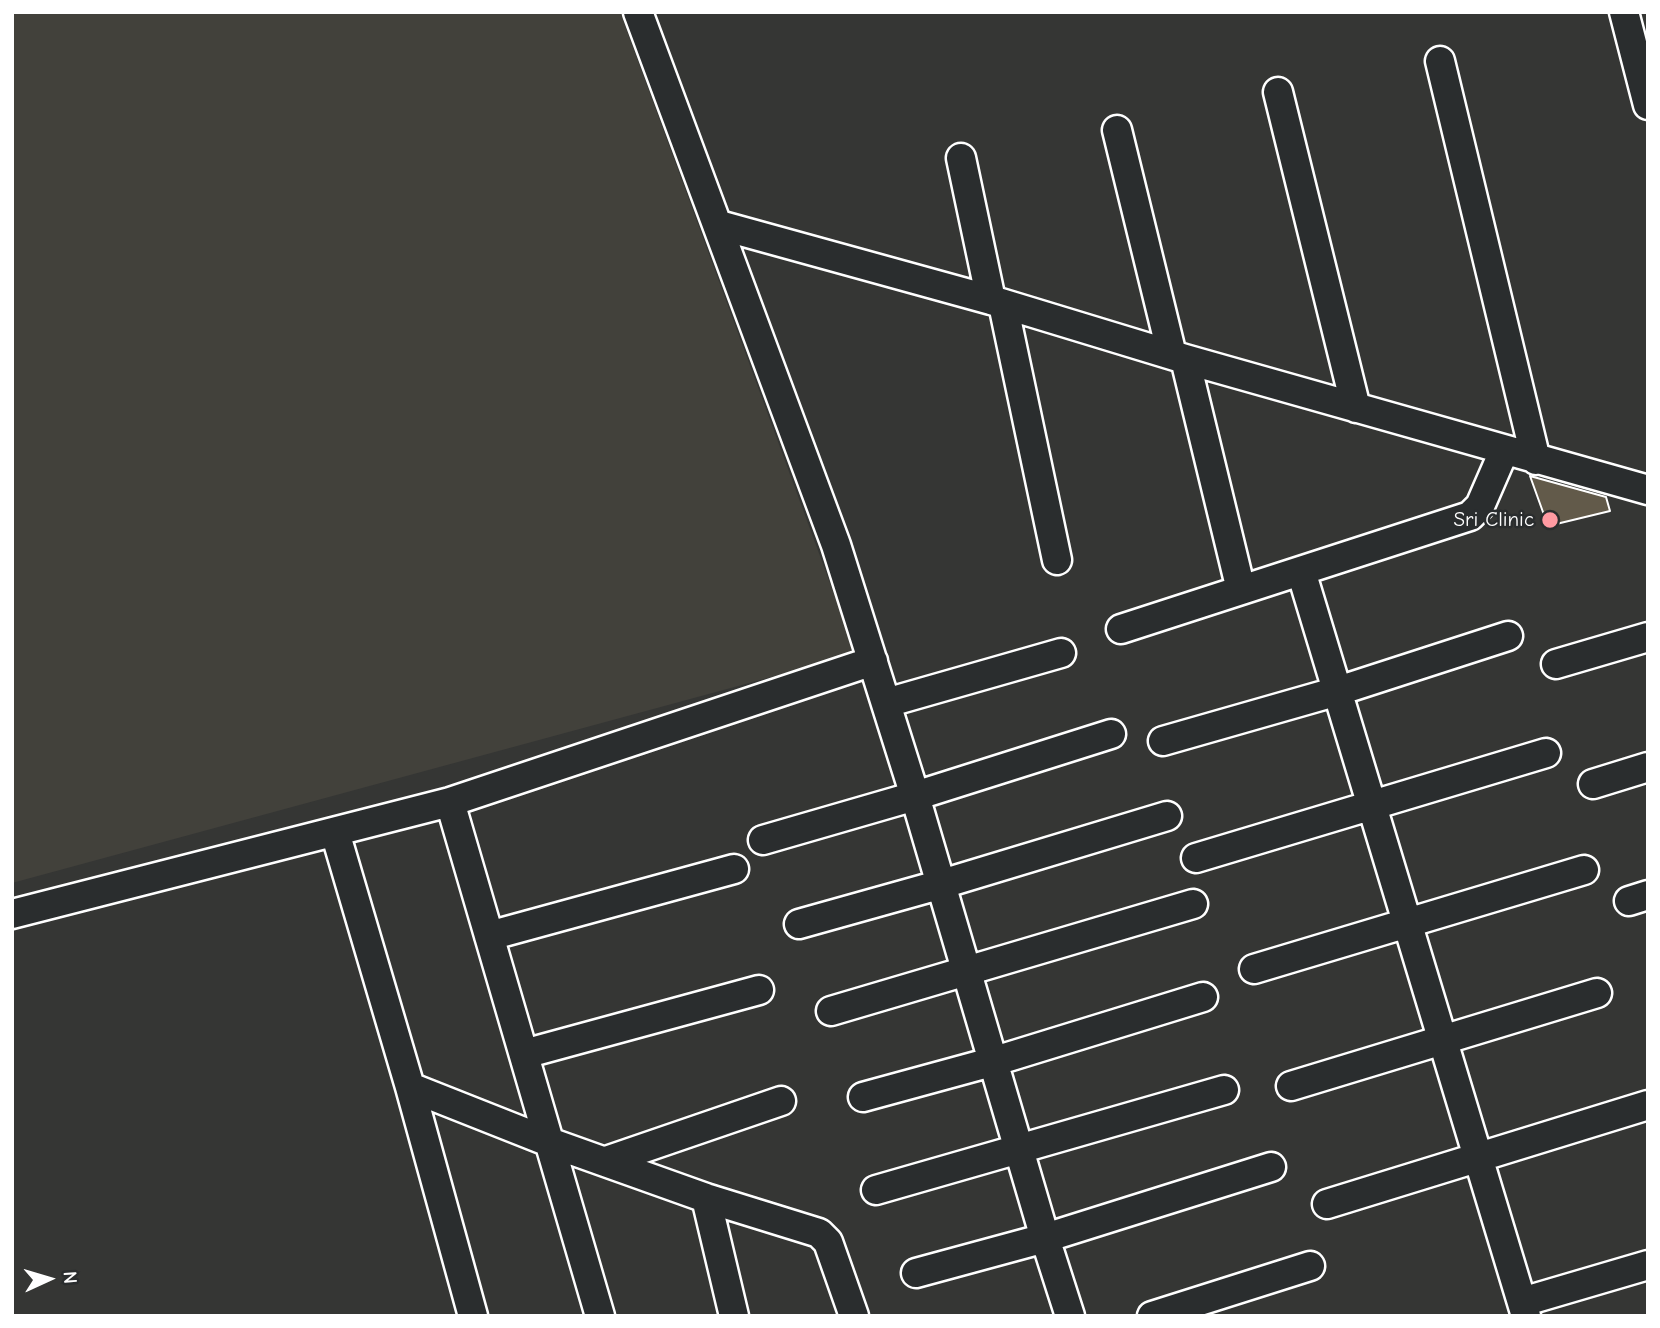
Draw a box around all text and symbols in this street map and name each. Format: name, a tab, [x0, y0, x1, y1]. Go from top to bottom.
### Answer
place label: Sri Clinic	[1454, 507, 1534, 533]
marker: Sri Clinic	[1540, 510, 1560, 530]
north arrow	[14, 1244, 84, 1314]
text: N	[59, 1271, 81, 1284]

